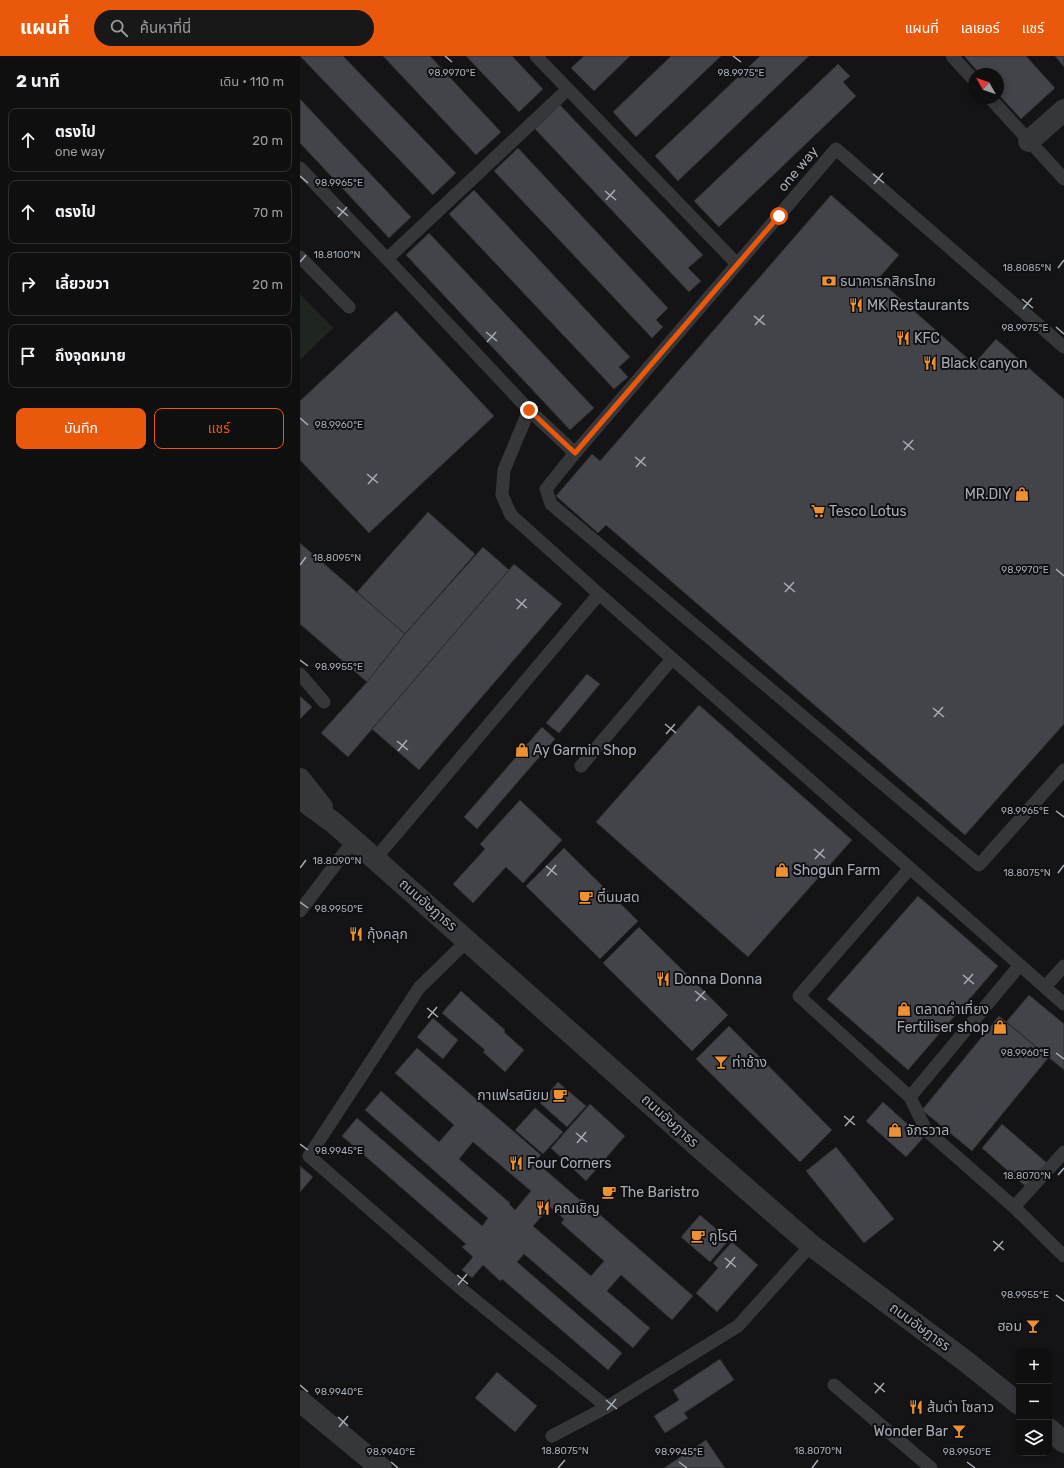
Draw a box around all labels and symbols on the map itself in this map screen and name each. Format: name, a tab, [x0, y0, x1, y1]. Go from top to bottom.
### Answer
text: 98.9970°E	[428, 67, 476, 79]
text: 98.9975°E	[717, 67, 765, 79]
north arrow	[968, 68, 1004, 104]
street label: one way	[774, 143, 822, 195]
text: 98.9965°E	[315, 177, 363, 189]
route start	[770, 207, 788, 225]
text: 18.8100°N	[313, 249, 361, 261]
text: 18.8085°N	[1003, 262, 1051, 274]
bank icon: ธนาคารกสิกรไทย	[821, 273, 837, 289]
place label: ธนาคารกสิกรไทย	[840, 273, 936, 290]
restaurant icon: MK Restaurants	[848, 297, 864, 313]
place label: MK Restaurants	[867, 297, 969, 314]
text: 98.9975°E	[1001, 322, 1049, 334]
restaurant icon: KFC	[895, 330, 911, 346]
place label: KFC	[914, 330, 940, 347]
restaurant icon: Black canyon	[922, 355, 938, 371]
place label: Black canyon	[941, 355, 1027, 372]
route end	[520, 401, 538, 419]
text: 98.9960°E	[315, 419, 363, 431]
place label: MR.DIY	[965, 486, 1011, 503]
shop icon: MR.DIY	[1014, 486, 1030, 502]
supermarket icon: Tesco Lotus	[810, 503, 826, 519]
place label: Tesco Lotus	[829, 503, 907, 520]
text: 18.8095°N	[313, 552, 361, 564]
text: 98.9970°E	[1001, 564, 1049, 576]
text: 98.9955°E	[315, 661, 363, 673]
shop icon: Ay Garmin Shop	[514, 742, 530, 758]
place label: Ay Garmin Shop	[533, 742, 637, 759]
text: 98.9965°E	[1001, 805, 1049, 817]
text: 18.8090°N	[313, 855, 361, 867]
shop icon: Shogun Farm	[774, 862, 790, 878]
place label: Shogun Farm	[793, 862, 880, 879]
text: 18.8075°N	[1003, 867, 1051, 879]
street label: ถนนอัษฎาธร	[396, 875, 461, 935]
place label: ตี๋นมสด	[597, 887, 640, 906]
cafe icon: ตี๋นมสด	[578, 889, 594, 905]
text: 98.9950°E	[315, 903, 363, 915]
restaurant icon: กุ้งคลุก	[348, 926, 364, 942]
place label: กุ้งคลุก	[367, 926, 408, 943]
restaurant icon: Donna Donna	[655, 971, 671, 987]
place label: Donna Donna	[674, 971, 762, 988]
place label: ตลาดคำเที่ยง	[915, 999, 989, 1018]
shop icon: ตลาดคำเที่ยง	[896, 1001, 912, 1017]
place label: Fertiliser shop	[897, 1019, 989, 1036]
shop icon: Fertiliser shop	[992, 1019, 1008, 1035]
text: 98.9960°E	[1001, 1047, 1049, 1059]
bar icon: ท่าช้าง	[713, 1054, 729, 1070]
place label: ท่าช้าง	[732, 1054, 767, 1071]
place label: กาแฟรสนิยม	[477, 1087, 549, 1104]
cafe icon: กาแฟรสนิยม	[552, 1087, 568, 1103]
street label: ถนนอัษฎาธร	[638, 1091, 702, 1151]
shop icon: จักรวาล	[887, 1122, 903, 1138]
place label: จักรวาล	[906, 1122, 949, 1139]
text: 98.9945°E	[315, 1145, 363, 1157]
restaurant icon: Four Corners	[508, 1155, 524, 1171]
place label: Four Corners	[527, 1155, 611, 1172]
text: 18.8070°N	[1003, 1170, 1051, 1182]
cafe icon: The Baristro	[601, 1184, 617, 1200]
place label: The Baristro	[620, 1184, 699, 1201]
restaurant icon: คณเชิญ	[535, 1200, 551, 1216]
place label: คณเชิญ	[554, 1200, 600, 1217]
cafe icon: กูโรตี	[690, 1228, 706, 1244]
place label: กูโรตี	[709, 1228, 737, 1245]
text: 98.9955°E	[1001, 1289, 1049, 1301]
street label: ถนนอัษฎาธร	[886, 1299, 954, 1355]
place label: ฮอม	[998, 1318, 1022, 1335]
bar icon: ฮอม	[1025, 1318, 1041, 1334]
text: 98.9940°E	[315, 1386, 363, 1398]
restaurant icon: ส้มตำ โซลาว	[908, 1399, 924, 1415]
place label: ส้มตำ โซลาว	[927, 1399, 994, 1416]
place label: Wonder Bar	[874, 1423, 949, 1440]
bar icon: Wonder Bar	[951, 1423, 967, 1439]
text: 18.8075°N	[541, 1445, 589, 1457]
text: 18.8070°N	[794, 1445, 842, 1457]
text: 98.9940°E	[367, 1446, 415, 1458]
text: 98.9945°E	[655, 1446, 703, 1458]
text: 98.9950°E	[943, 1446, 991, 1458]

